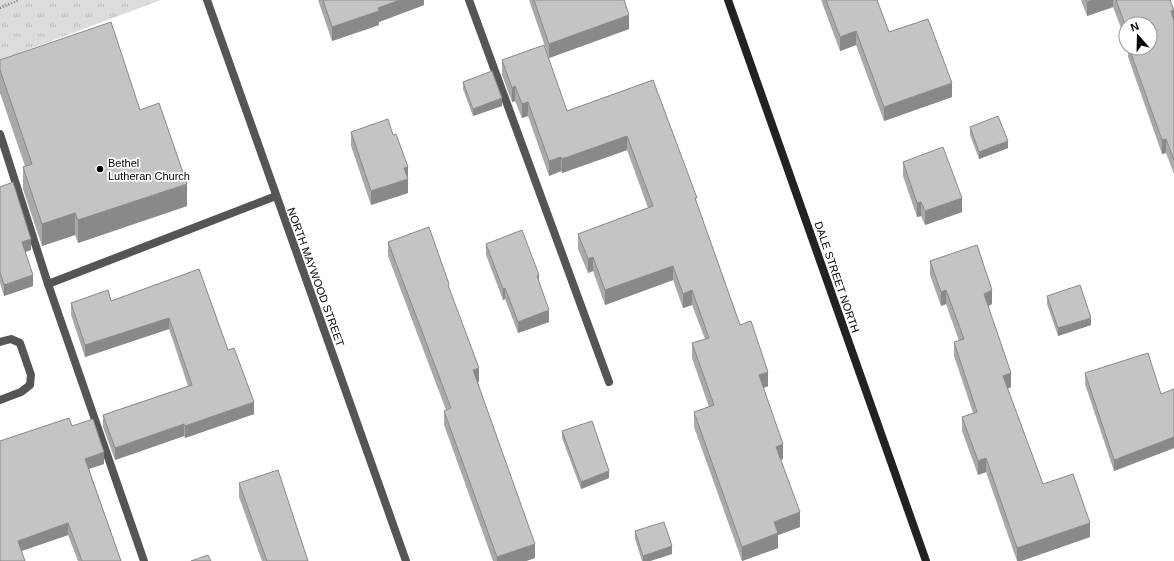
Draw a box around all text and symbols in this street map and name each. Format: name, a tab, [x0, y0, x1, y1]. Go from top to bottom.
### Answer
north arrow	[1118, 16, 1158, 56]
text: N	[1129, 20, 1140, 34]
place label: Bethel Lutheran Church	[108, 157, 190, 182]
marker: Bethel Lutheran Church	[95, 164, 105, 174]
street label: NORTH MAYWOOD STREET	[285, 206, 347, 348]
street label: DALE STREET NORTH	[812, 220, 862, 334]

